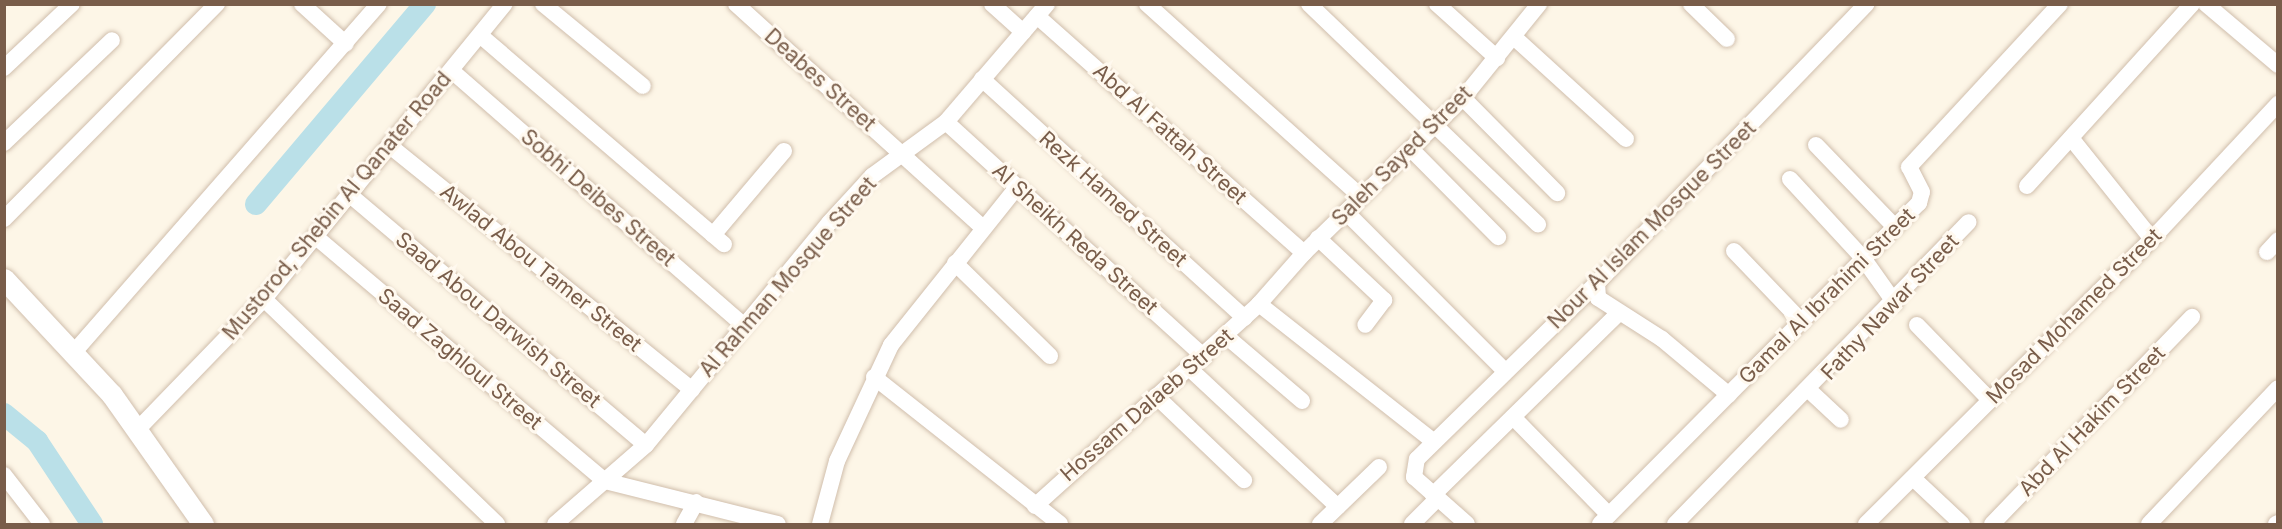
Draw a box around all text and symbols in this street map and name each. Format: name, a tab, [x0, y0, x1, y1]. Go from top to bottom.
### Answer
street label: Deabes Street	[759, 24, 881, 136]
street label: Abd Al Fattah Street	[1088, 58, 1252, 210]
street label: Mustorod, Shebin Al Qanater Road	[217, 67, 457, 345]
street label: Saleh Sayed Street	[1327, 81, 1477, 231]
street label: Nour Al Islam Mosque Street	[1543, 116, 1761, 334]
street label: Sobhi Deibes Street	[516, 124, 680, 272]
street label: Rezk Hamed Street	[1034, 126, 1192, 272]
street label: Al Sheikh Reda Street	[987, 158, 1163, 320]
street label: Al Rahman Mosque Street	[694, 172, 882, 382]
street label: Awlad Abou Tamer Street	[435, 179, 647, 357]
street label: Gamal Al Ibrahimi Street	[1734, 203, 1920, 389]
street label: Mosad Mohamed Street	[1981, 223, 2167, 409]
street label: Saad Abou Darwish Street	[390, 227, 606, 413]
street label: Fathy Nawar Street	[1816, 229, 1964, 385]
street label: Saad Zaghloul Street	[373, 283, 547, 435]
street label: Hossam Dalaeb Street	[1056, 323, 1238, 487]
street label: Abd Al Hakim Street	[2014, 341, 2170, 501]

